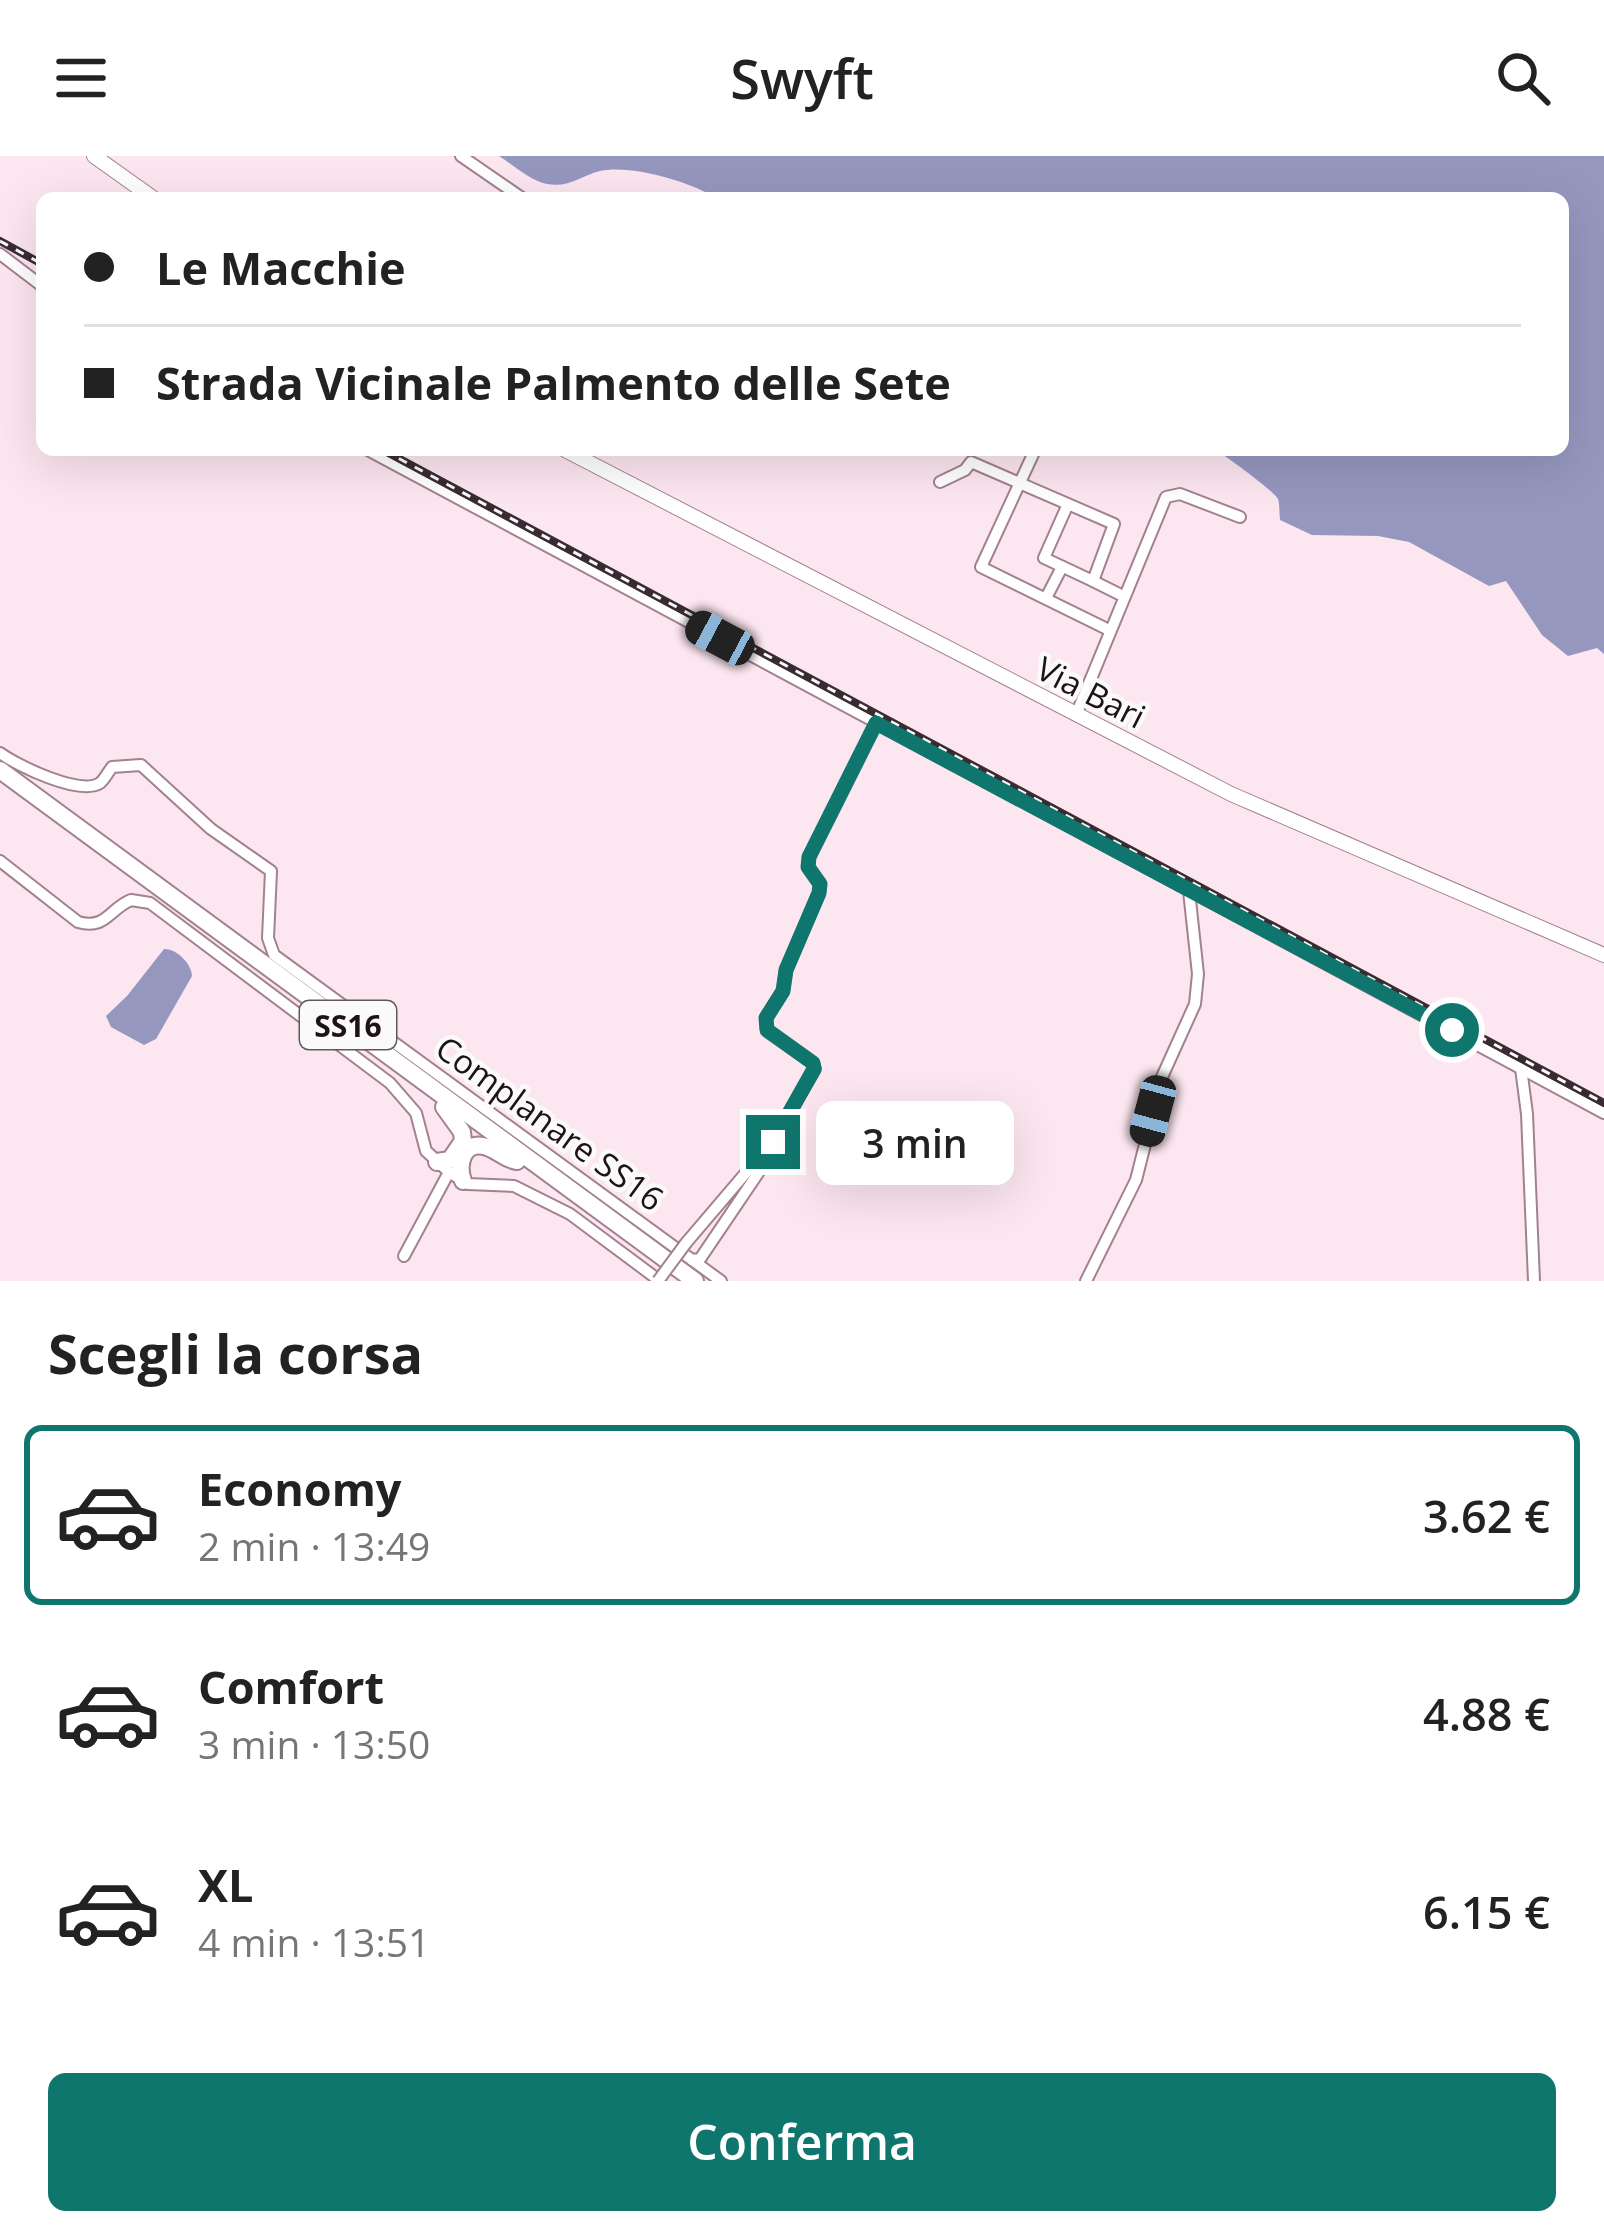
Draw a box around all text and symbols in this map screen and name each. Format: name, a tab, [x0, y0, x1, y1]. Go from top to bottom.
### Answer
text: Swyft	[730, 41, 874, 115]
icon: menu	[48, 45, 114, 111]
icon: search	[1490, 45, 1556, 111]
text: Le Macchie	[156, 237, 405, 298]
text: Strada Vicinale Palmento delle Sete	[156, 352, 951, 413]
car	[680, 605, 760, 671]
street label: Via Bari	[1029, 646, 1153, 738]
road number: SS16	[300, 1001, 396, 1049]
route start	[1425, 1003, 1479, 1057]
street label: Complanare SS16	[427, 1025, 673, 1221]
car	[1126, 1072, 1180, 1150]
callout: 3 min	[815, 1100, 1013, 1184]
route end	[746, 1115, 800, 1169]
text: 3 min	[862, 1116, 968, 1169]
text: Scegli la corsa	[48, 1316, 423, 1390]
text: Economy	[198, 1458, 401, 1519]
icon: car	[54, 1461, 162, 1569]
text: 3.62 €	[1423, 1485, 1550, 1546]
text: 2 min · 13:49	[198, 1519, 430, 1572]
text: Comfort	[198, 1656, 384, 1717]
icon: car	[54, 1659, 162, 1767]
text: 4.88 €	[1423, 1683, 1550, 1744]
text: 3 min · 13:50	[198, 1717, 430, 1770]
text: XL	[198, 1854, 253, 1915]
icon: car	[54, 1857, 162, 1965]
text: 6.15 €	[1423, 1881, 1550, 1942]
text: 4 min · 13:51	[198, 1915, 430, 1968]
button: Conferma	[48, 2073, 1556, 2211]

